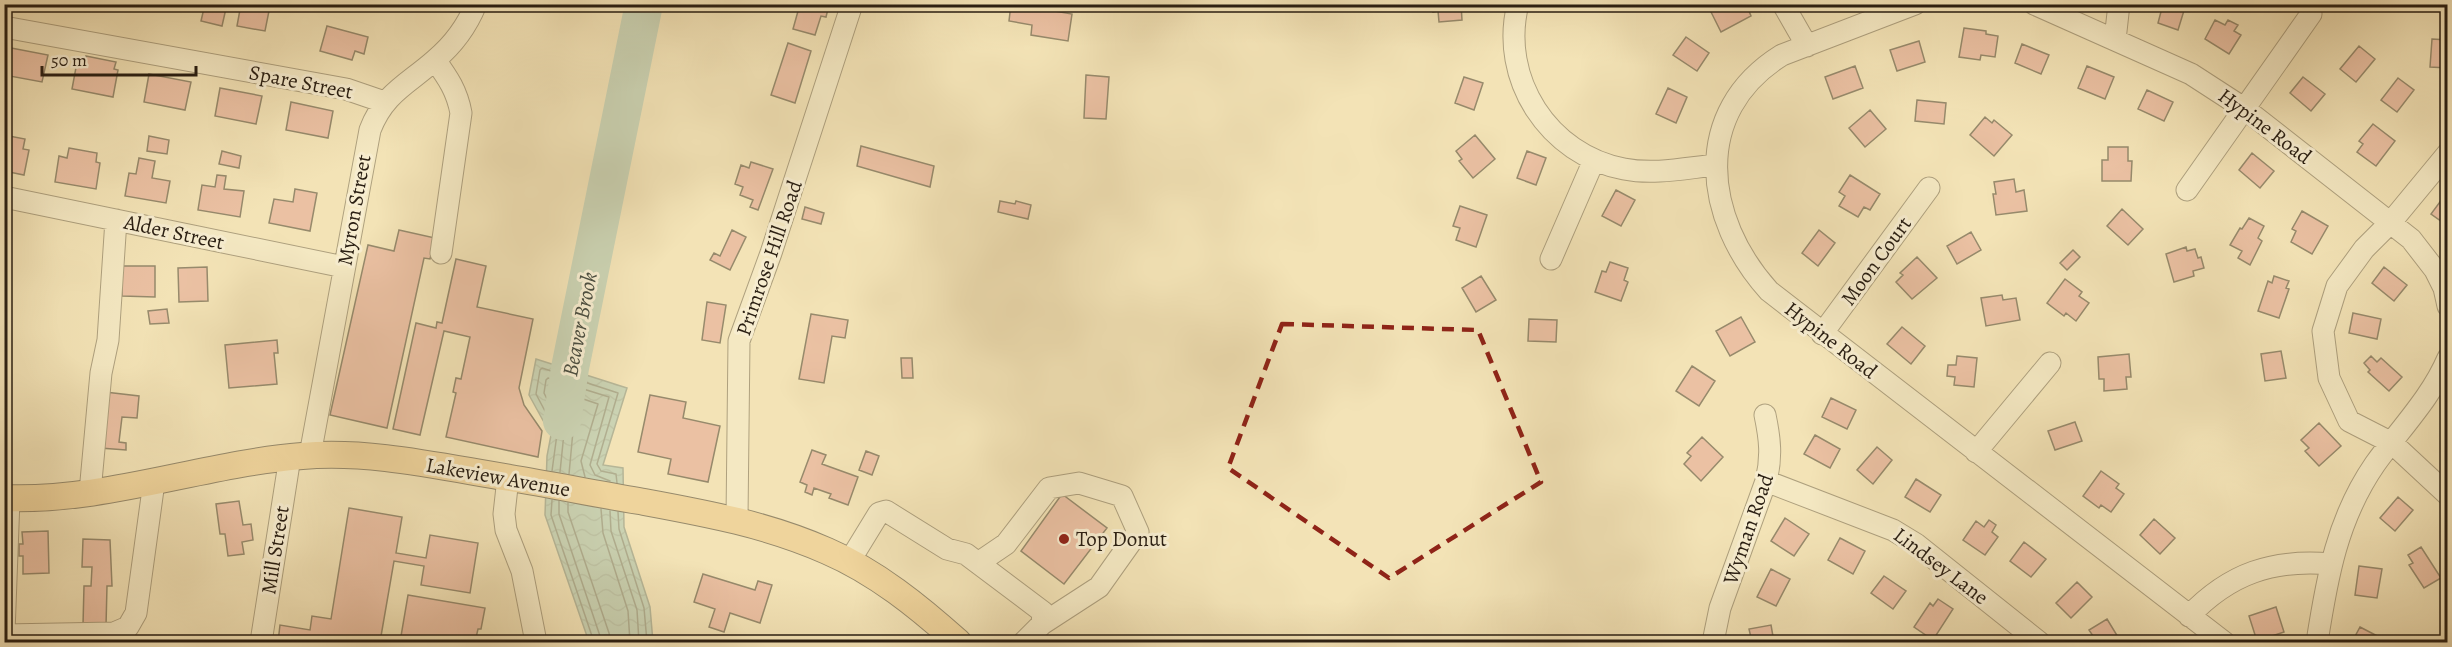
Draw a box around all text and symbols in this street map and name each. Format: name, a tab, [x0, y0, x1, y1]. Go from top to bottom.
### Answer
scale bar	[42, 39, 196, 77]
text: 50 m	[51, 48, 87, 72]
street label: Spare Street	[247, 58, 355, 106]
street label: Hypine Road	[2212, 82, 2318, 171]
street label: Myron Street	[330, 152, 378, 268]
street label: Primrose Hill Road	[729, 176, 809, 340]
street label: Alder Street	[120, 208, 227, 256]
street label: Moon Court	[1834, 211, 1918, 311]
water label: Beaver Brook	[555, 269, 605, 379]
street label: Hypine Road	[1779, 295, 1884, 385]
street label: Lakeview Avenue	[424, 451, 572, 503]
street label: Wyman Road	[1716, 469, 1780, 589]
street label: Mill Street	[254, 504, 296, 596]
street label: Lindsey Lane	[1888, 521, 1994, 611]
place label: Top Donut	[1076, 525, 1167, 553]
marker: Top Donut	[1057, 532, 1071, 546]

